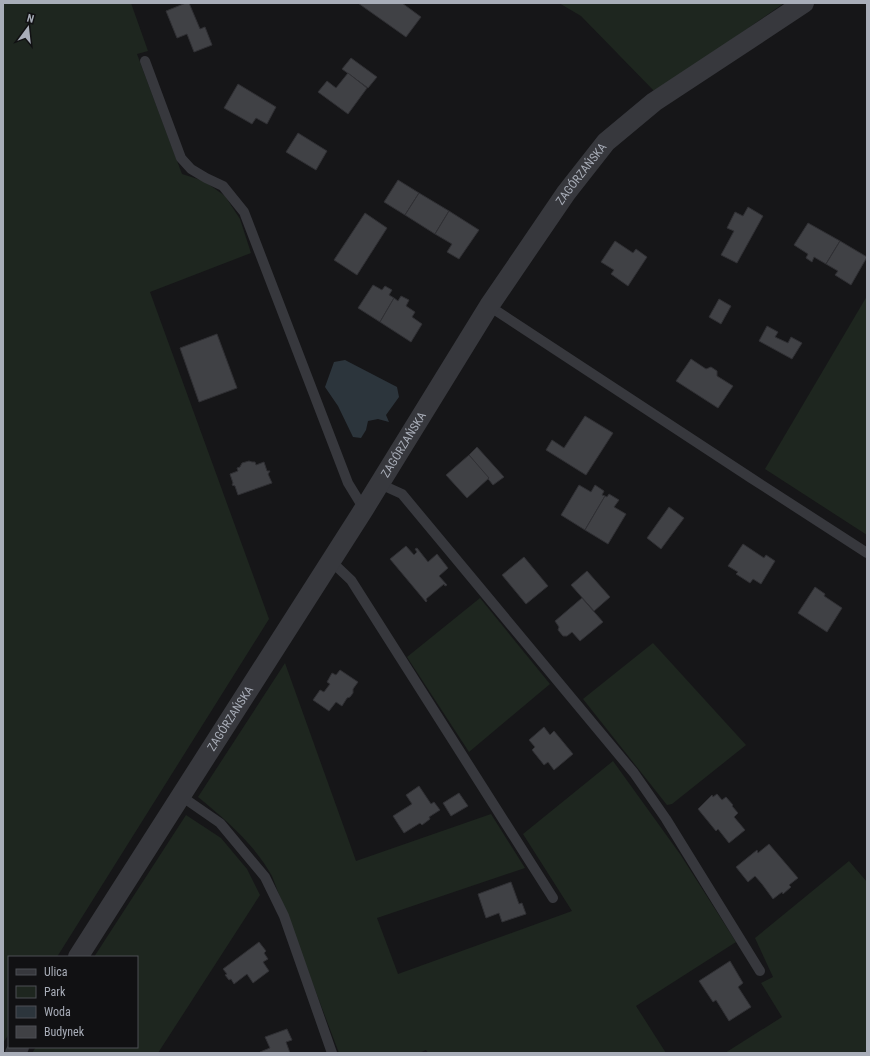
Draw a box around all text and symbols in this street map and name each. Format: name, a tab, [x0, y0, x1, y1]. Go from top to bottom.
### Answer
north arrow	[8, 8, 48, 48]
text: N	[26, 12, 36, 26]
street label: ZAGÓRZAŃSKA	[553, 140, 610, 208]
street label: ZAGÓRZAŃSKA	[378, 409, 429, 480]
street label: ZAGÓRZAŃSKA	[204, 683, 256, 754]
legend	[8, 956, 138, 1048]
text: Ulica	[44, 965, 68, 979]
text: Park	[44, 985, 66, 999]
text: Woda	[44, 1005, 71, 1019]
text: Budynek	[44, 1025, 85, 1039]

